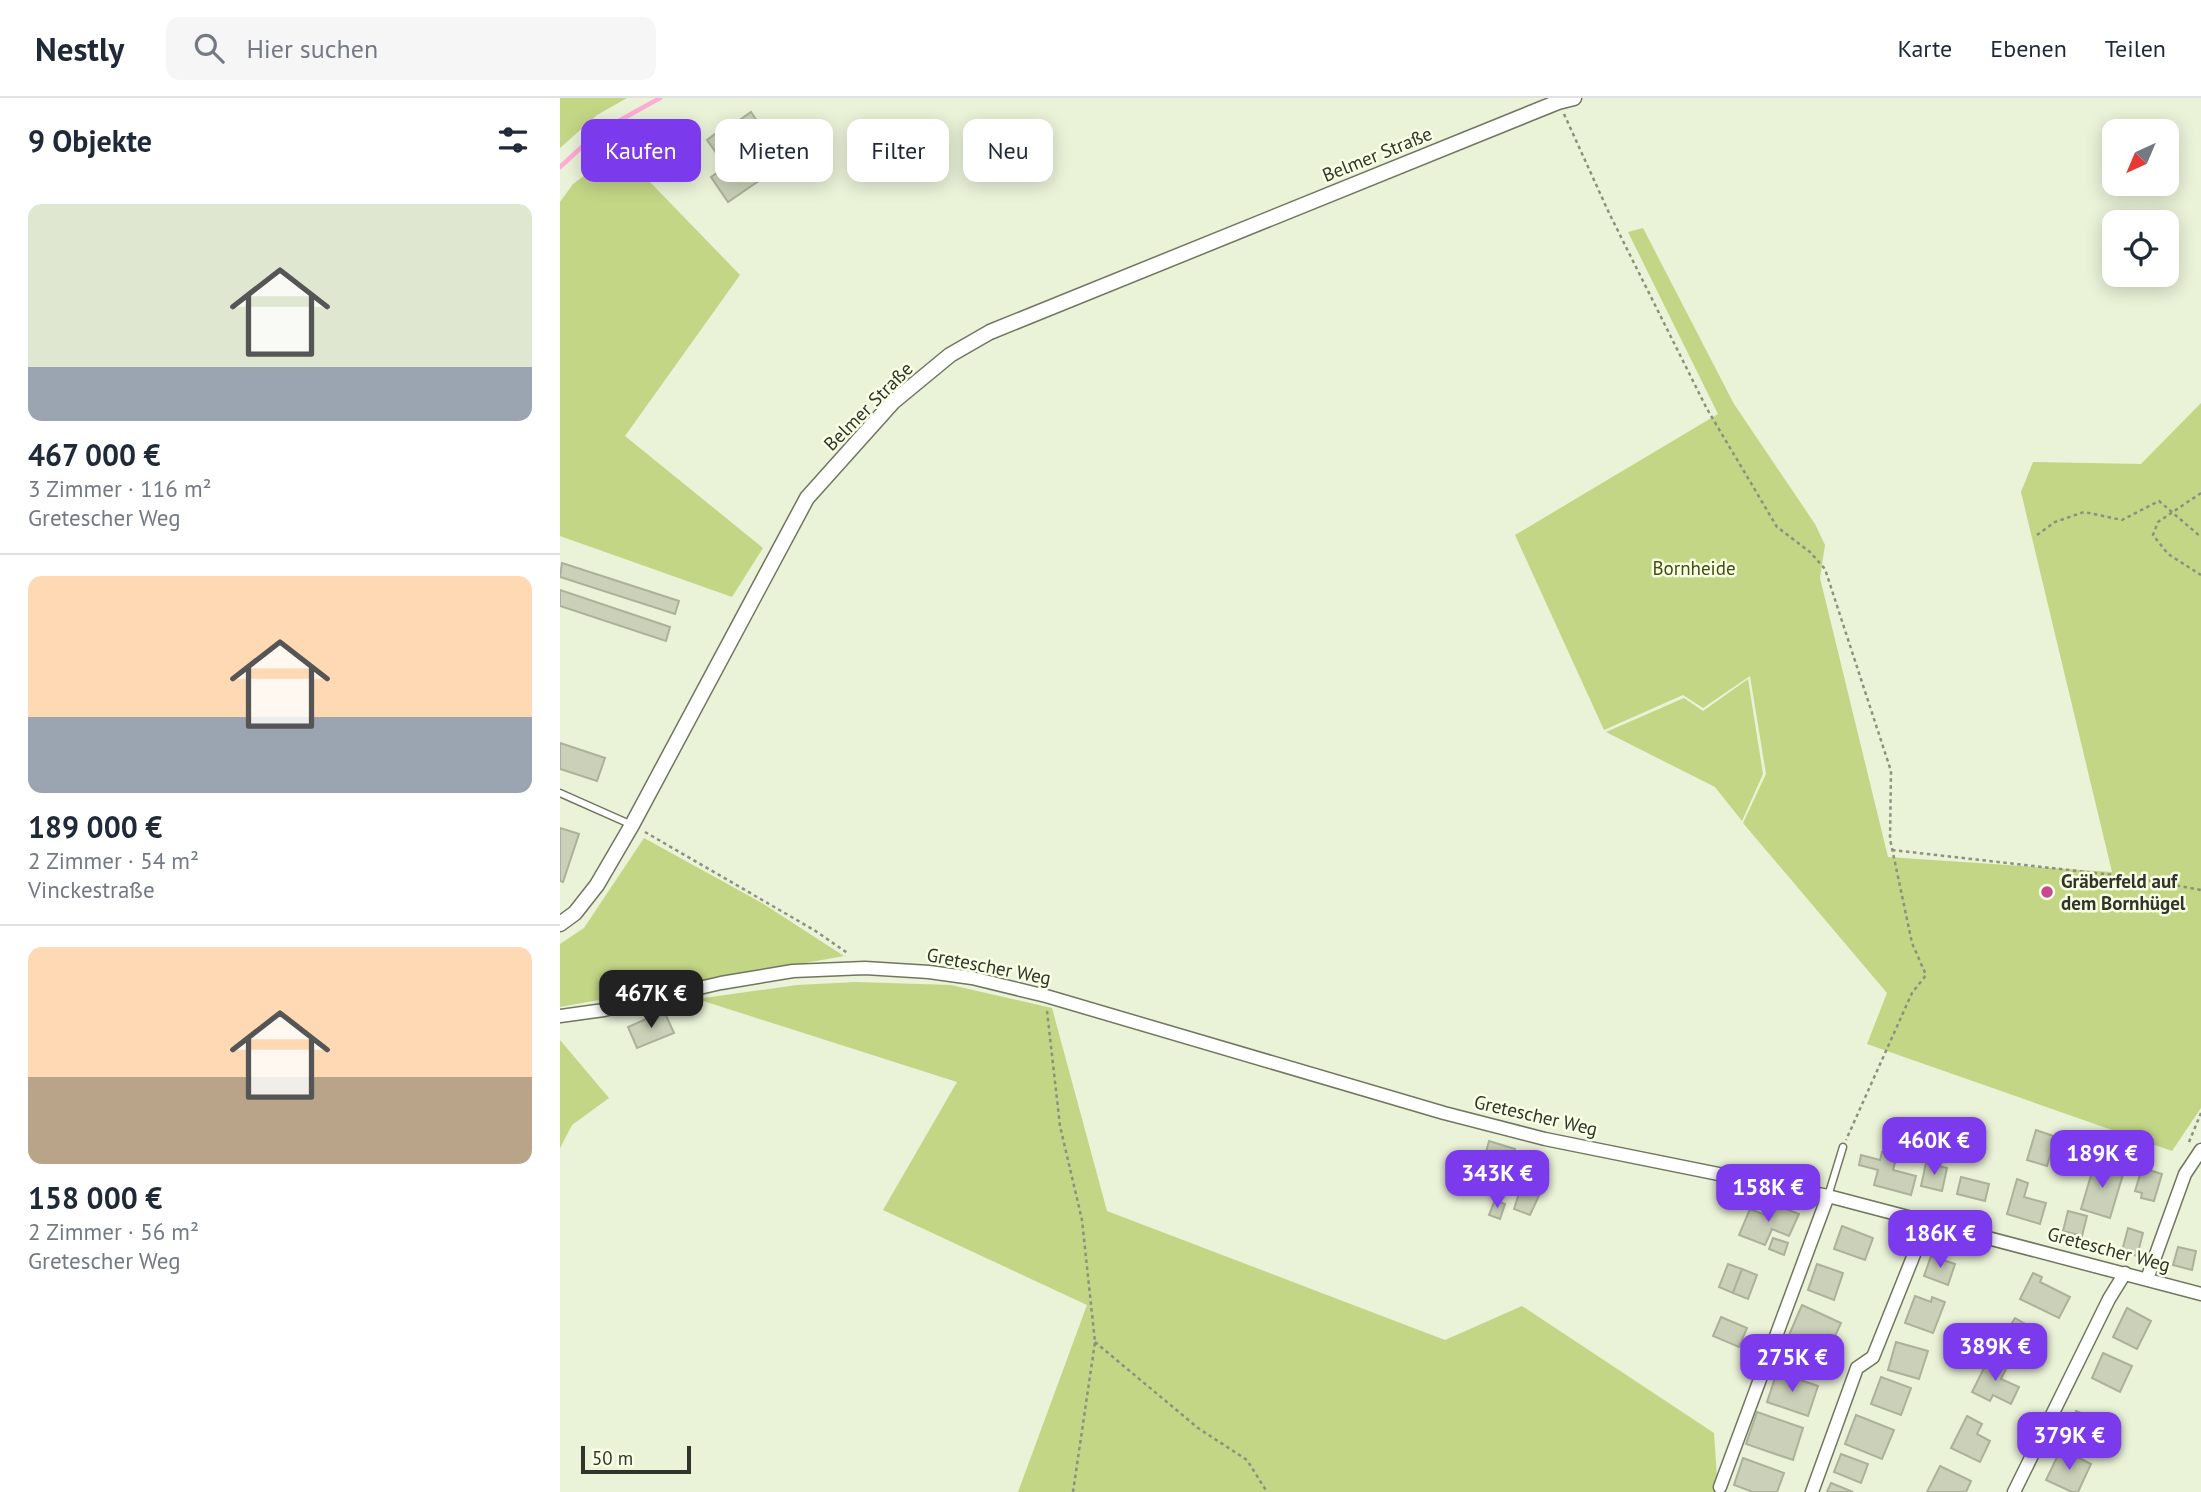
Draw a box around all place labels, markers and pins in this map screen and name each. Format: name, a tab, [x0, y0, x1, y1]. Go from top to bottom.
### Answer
place label: Gräberfeld auf dem Bornhügel	[2061, 869, 2186, 915]
marker: Gräberfeld auf dem Bornhügel	[2039, 884, 2055, 900]
pin: 467K €	[594, 970, 708, 1030]
pin: 460K €	[1877, 1118, 1991, 1177]
pin: 189K €	[2045, 1130, 2159, 1190]
pin: 343K €	[1440, 1150, 1554, 1210]
pin: 158K €	[1711, 1164, 1825, 1224]
pin: 186K €	[1883, 1210, 1997, 1270]
pin: 389K €	[1938, 1324, 2052, 1383]
pin: 275K €	[1735, 1334, 1849, 1394]
pin: 379K €	[2012, 1412, 2126, 1472]

